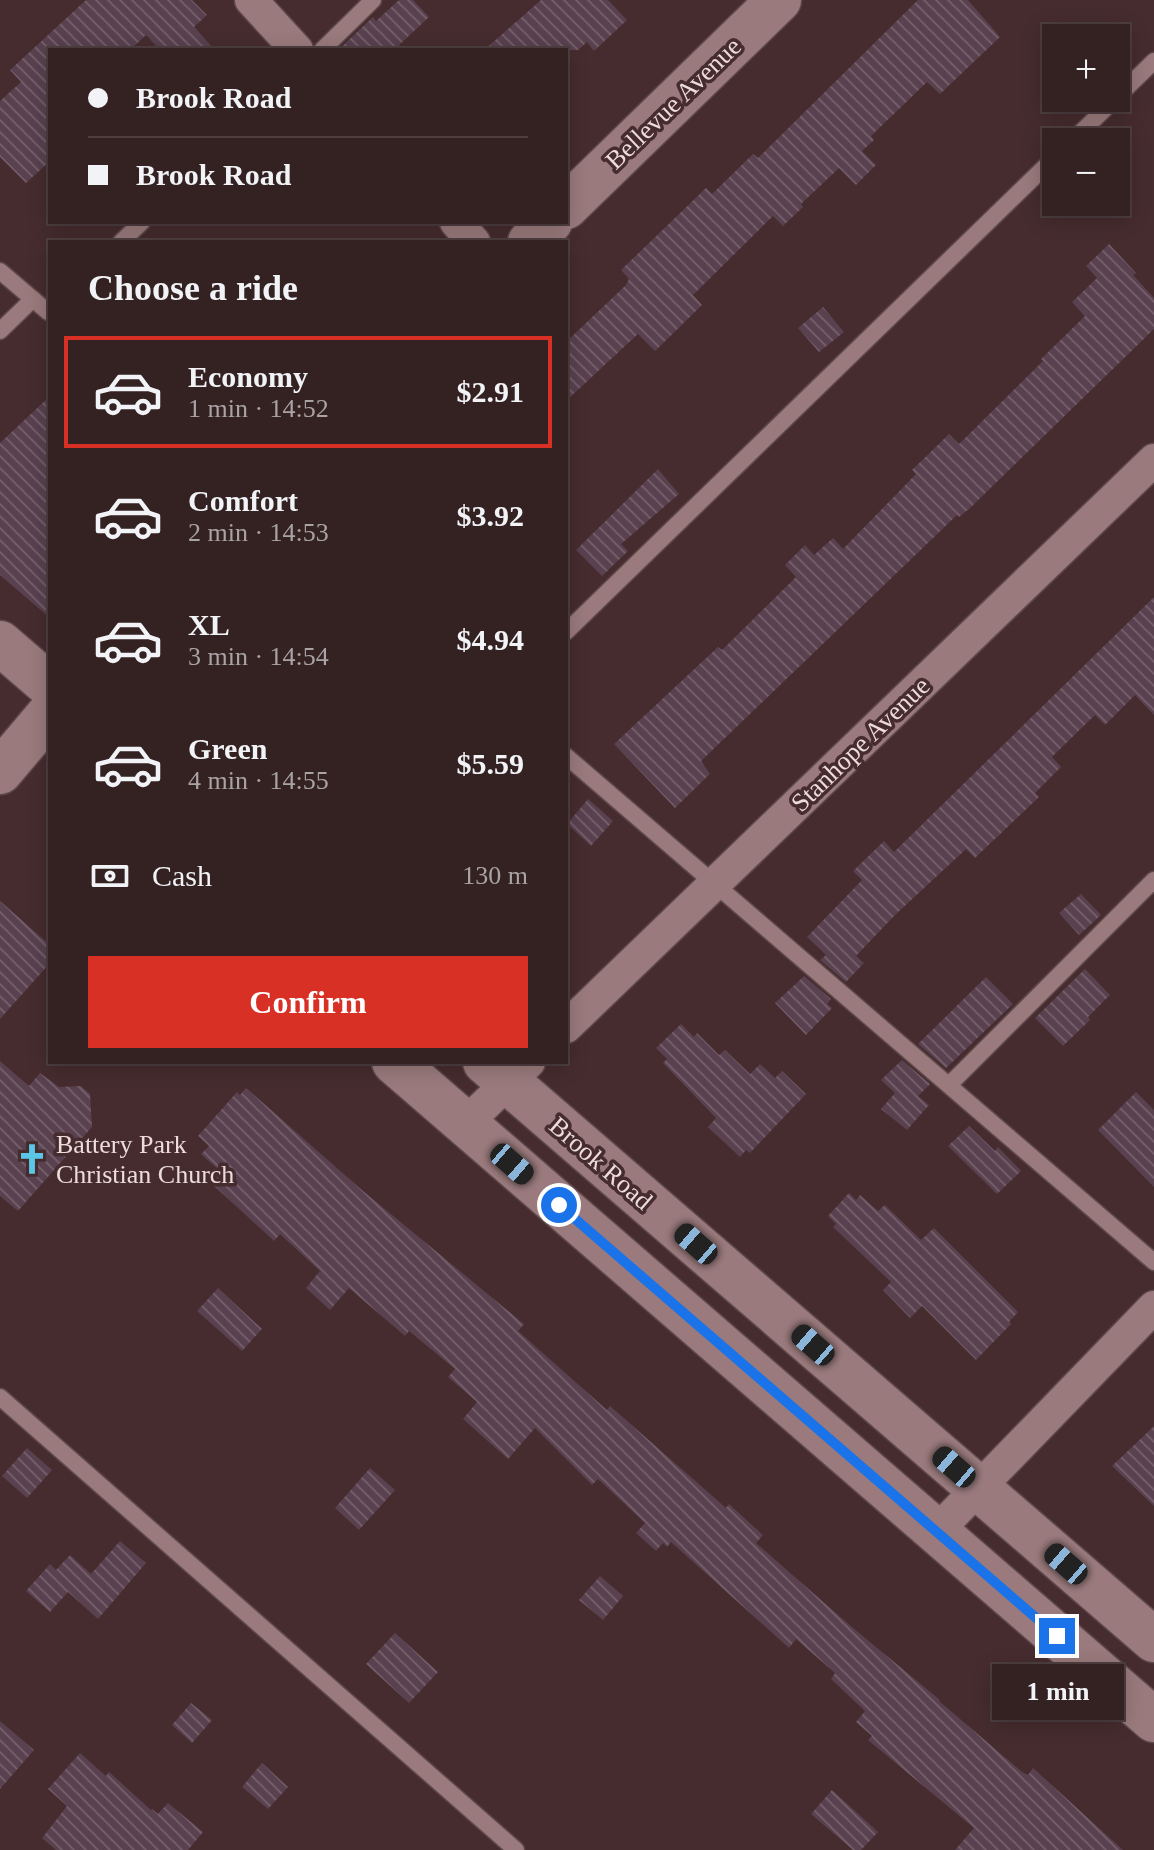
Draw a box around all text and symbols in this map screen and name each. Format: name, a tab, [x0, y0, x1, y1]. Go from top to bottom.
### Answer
map controls	[1042, 24, 1130, 216]
button: +	[1042, 24, 1130, 112]
street label: Bellevue Avenue	[600, 32, 747, 175]
text: Brook Road	[136, 81, 291, 114]
button: −	[1042, 128, 1130, 216]
text: Brook Road	[136, 158, 291, 191]
text: Choose a ride	[88, 268, 298, 308]
icon: car	[92, 356, 164, 428]
text: Economy	[188, 360, 308, 393]
text: $2.91	[457, 375, 524, 408]
text: 1 min · 14:52	[188, 394, 329, 423]
icon: car	[92, 480, 164, 552]
text: Comfort	[188, 484, 298, 517]
text: $3.92	[457, 499, 524, 532]
text: 2 min · 14:53	[188, 518, 329, 547]
icon: car	[92, 604, 164, 676]
text: XL	[188, 608, 230, 641]
text: $4.94	[457, 623, 524, 656]
text: 3 min · 14:54	[188, 642, 329, 671]
street label: Stanhope Avenue	[785, 671, 935, 818]
icon: car	[92, 728, 164, 800]
text: Green	[188, 732, 267, 765]
text: $5.59	[457, 747, 524, 780]
text: 4 min · 14:55	[188, 766, 329, 795]
icon: cash	[88, 854, 132, 898]
text: Cash	[152, 859, 212, 892]
text: 130 m	[462, 861, 528, 890]
button: Confirm	[88, 956, 528, 1048]
street label: Brook Road	[543, 1111, 658, 1216]
place label: Battery Park Christian Church	[56, 1130, 234, 1189]
car	[486, 1139, 538, 1189]
church icon: Battery Park Christian Church	[15, 1142, 49, 1176]
route start	[541, 1187, 577, 1223]
car	[670, 1219, 722, 1269]
car	[787, 1320, 839, 1370]
car	[928, 1442, 980, 1492]
car	[1040, 1539, 1092, 1589]
route end	[1039, 1618, 1075, 1654]
callout: 1 min	[991, 1664, 1123, 1720]
text: 1 min	[1027, 1677, 1089, 1706]

